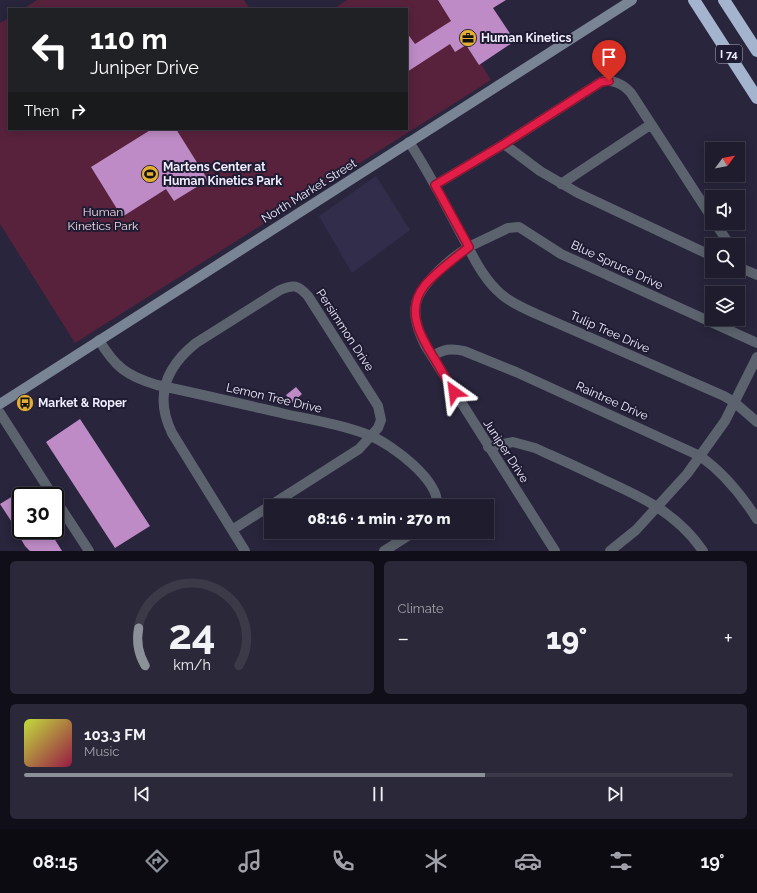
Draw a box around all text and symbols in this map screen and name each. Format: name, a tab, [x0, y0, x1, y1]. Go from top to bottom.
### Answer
text: 110 m	[90, 23, 168, 56]
icon: left	[24, 24, 76, 76]
office icon: Human Kinetics	[458, 28, 478, 48]
place label: Human Kinetics	[481, 31, 571, 45]
pin	[592, 40, 626, 81]
road number: I 74	[716, 45, 742, 63]
icon: arrive	[598, 46, 620, 68]
text: Juniper Drive	[90, 57, 199, 78]
icon: right	[67, 100, 89, 122]
text: Then	[24, 102, 59, 120]
north arrow	[705, 142, 745, 182]
map controls	[705, 142, 745, 326]
street label: North Market Street	[259, 156, 359, 226]
place label: Martens Center at Human Kinetics Park	[163, 160, 282, 188]
sports icon: Martens Center at Human Kinetics Park	[140, 164, 160, 184]
button: sound	[705, 190, 745, 230]
park label: Human Kinetics Park	[68, 205, 139, 233]
street label: Blue Spruce Drive	[569, 238, 665, 292]
button: search	[705, 238, 745, 278]
street label: Persimmon Drive	[313, 286, 377, 374]
button: layers	[705, 286, 745, 326]
street label: Tulip Tree Drive	[568, 308, 652, 356]
position arrow	[433, 371, 475, 413]
street label: Raintree Drive	[574, 379, 650, 423]
street label: Lemon Tree Drive	[225, 380, 323, 416]
bus stop icon: Market & Roper	[15, 393, 35, 413]
place label: Market & Roper	[38, 396, 127, 410]
street label: Juniper Drive	[480, 417, 532, 485]
speed limit sign: 30	[12, 487, 64, 539]
text: 08:16 · 1 min · 270 m	[307, 510, 451, 528]
text: Climate	[398, 601, 444, 616]
text: 24	[168, 609, 215, 658]
text: 19°	[546, 621, 587, 656]
text: −	[398, 625, 409, 651]
text: +	[724, 625, 733, 651]
text: km/h	[173, 656, 211, 672]
text: 103.3 FM	[84, 726, 146, 744]
text: Music	[84, 744, 119, 759]
icon: previous	[131, 783, 153, 805]
icon: pause	[367, 783, 389, 805]
icon: next	[604, 783, 626, 805]
icon: directions	[143, 847, 171, 875]
icon: music	[236, 847, 264, 875]
icon: phone	[329, 847, 357, 875]
icon: climate	[422, 847, 450, 875]
icon: car	[514, 847, 542, 875]
icon: filters	[607, 847, 635, 875]
text: 08:15	[32, 851, 78, 872]
text: 19°	[700, 851, 725, 872]

